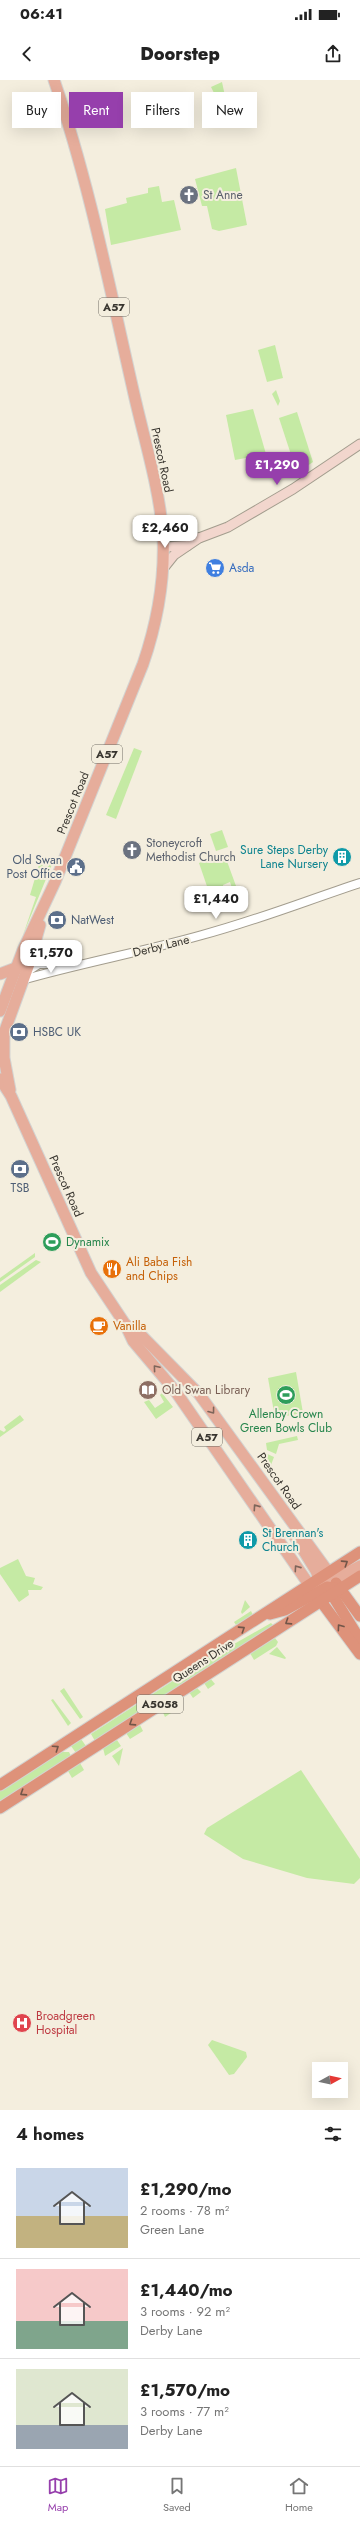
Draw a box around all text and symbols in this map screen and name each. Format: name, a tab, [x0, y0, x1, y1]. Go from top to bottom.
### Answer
text: 06:41	[20, 3, 63, 25]
text: Doorstep	[140, 41, 220, 67]
icon: back	[16, 43, 38, 65]
icon: share	[322, 43, 344, 65]
chip: Buy	[12, 92, 61, 128]
chip: Rent	[69, 92, 123, 128]
chip: Filters	[131, 92, 194, 128]
chip: New	[202, 92, 257, 128]
church icon: St Anne	[178, 184, 200, 206]
place label: St Anne	[203, 186, 243, 204]
road number: A57	[99, 298, 129, 316]
street label: Prescot Road	[146, 426, 178, 494]
pin: £1,290	[244, 452, 310, 486]
text: £1,290	[255, 455, 299, 474]
pin: £2,460	[132, 515, 198, 549]
text: £2,460	[141, 518, 189, 537]
supermarket icon: Asda	[204, 557, 226, 579]
place label: Asda	[229, 559, 255, 577]
road number: A57	[92, 745, 122, 763]
street label: Prescot Road	[52, 769, 94, 837]
place label: Stoneycroft Methodist Church	[146, 834, 236, 866]
church icon: Stoneycroft Methodist Church	[121, 839, 143, 861]
place label: Sure Steps Derby Lane Nursery	[240, 841, 329, 873]
building icon: Sure Steps Derby Lane Nursery	[331, 846, 353, 868]
place label: Old Swan Post Office	[7, 851, 62, 883]
public building icon: Old Swan Post Office	[65, 856, 87, 878]
pin: £1,440	[183, 886, 249, 920]
text: £1,440	[193, 889, 239, 908]
bank icon: NatWest	[46, 909, 68, 931]
place label: NatWest	[71, 911, 114, 929]
street label: Derby Lane	[131, 930, 191, 962]
pin: £1,570	[18, 940, 84, 974]
text: £1,570	[29, 943, 73, 962]
bank icon: HSBC UK	[8, 1021, 30, 1043]
place label: HSBC UK	[33, 1023, 81, 1041]
street label: Prescot Road	[44, 1152, 88, 1220]
bank icon: TSB	[9, 1158, 31, 1180]
place label: TSB	[11, 1179, 30, 1197]
sports icon: Dynamix	[41, 1231, 63, 1253]
place label: Dynamix	[66, 1233, 110, 1251]
place label: Ali Baba Fish and Chips	[126, 1253, 192, 1285]
restaurant icon: Ali Baba Fish and Chips	[101, 1258, 123, 1280]
cafe icon: Vanilla	[88, 1315, 110, 1337]
place label: Vanilla	[113, 1317, 146, 1335]
one-way arrow	[153, 1365, 160, 1372]
library icon: Old Swan Library	[137, 1379, 159, 1401]
place label: Old Swan Library	[162, 1381, 251, 1399]
sports icon: Allenby Crown Green Bowls Club	[275, 1384, 297, 1406]
place label: Allenby Crown Green Bowls Club	[240, 1405, 332, 1437]
one-way arrow	[207, 1406, 214, 1413]
road number: A57	[192, 1428, 222, 1446]
street label: Prescot Road	[253, 1449, 305, 1513]
one-way arrow	[254, 1505, 261, 1512]
place label: St Brennan's Church	[262, 1524, 323, 1556]
building icon: St Brennan's Church	[237, 1529, 259, 1551]
one-way arrow	[340, 1560, 347, 1567]
one-way arrow	[295, 1566, 302, 1573]
one-way arrow	[285, 1617, 292, 1625]
one-way arrow	[338, 1625, 345, 1632]
one-way arrow	[238, 1627, 245, 1634]
street label: Queens Drive	[169, 1635, 237, 1687]
road number: A5058	[137, 1695, 183, 1713]
one-way arrow	[129, 1718, 136, 1725]
one-way arrow	[52, 1745, 59, 1753]
one-way arrow	[20, 1788, 27, 1796]
place label: Broadgreen Hospital	[36, 2007, 95, 2039]
hospital icon: Broadgreen Hospital	[11, 2012, 33, 2034]
north arrow	[312, 2062, 348, 2098]
map controls	[312, 2062, 348, 2098]
text: 4 homes	[16, 2122, 84, 2146]
icon: filters	[322, 2123, 344, 2145]
text: £1,290/mo	[140, 2177, 231, 2201]
icon: home	[48, 2184, 96, 2232]
text: 2 rooms · 78 m²	[140, 2201, 229, 2220]
text: Green Lane	[140, 2220, 204, 2239]
text: £1,440/mo	[140, 2278, 233, 2302]
icon: home	[48, 2285, 96, 2333]
text: 3 rooms · 92 m²	[140, 2302, 230, 2321]
text: Derby Lane	[140, 2321, 202, 2340]
text: £1,570/mo	[140, 2378, 230, 2402]
icon: home	[48, 2385, 96, 2433]
text: 3 rooms · 77 m²	[140, 2402, 229, 2421]
text: Derby Lane	[140, 2421, 202, 2440]
tab: Map	[47, 2475, 69, 2515]
tab: Saved	[163, 2475, 191, 2515]
tab: Home	[285, 2475, 313, 2515]

